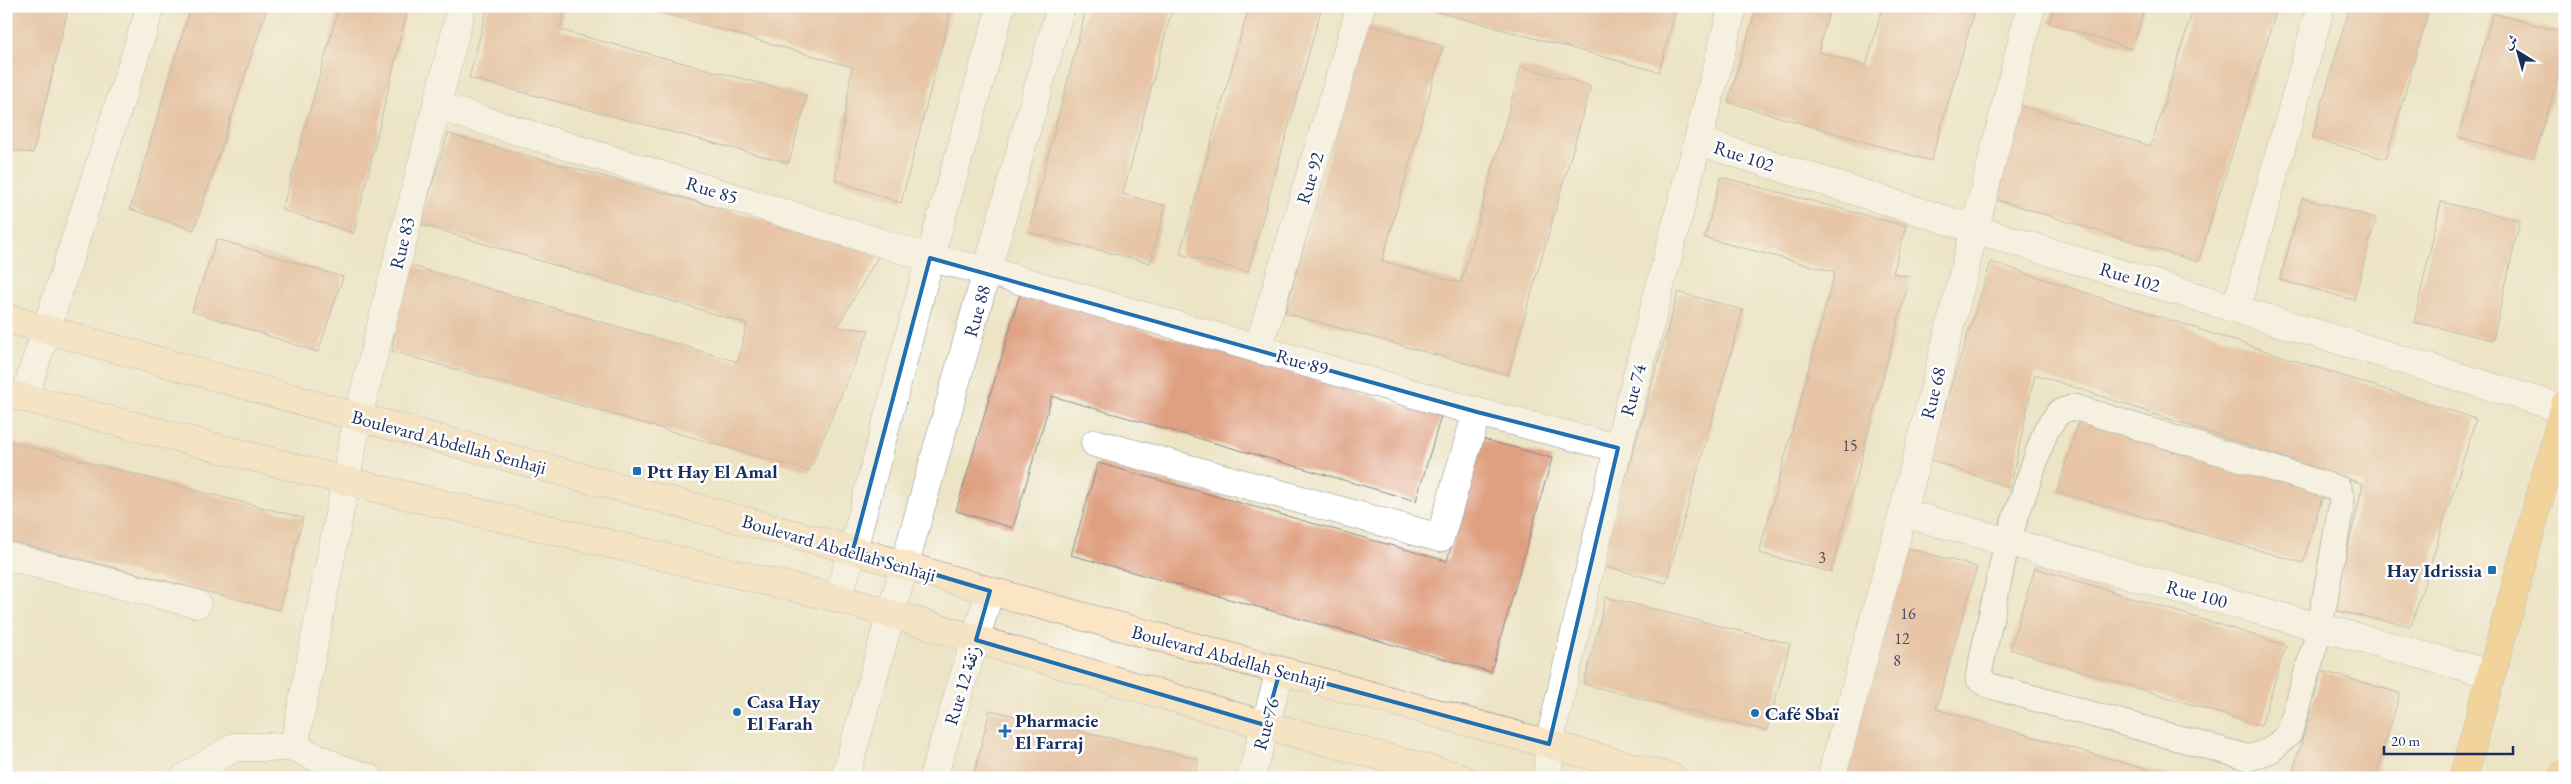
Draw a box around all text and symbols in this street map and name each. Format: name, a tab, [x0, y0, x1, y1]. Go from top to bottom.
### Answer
north arrow	[2494, 28, 2544, 78]
text: ش	[2499, 30, 2521, 53]
street label: Rue 102	[1711, 135, 1777, 177]
street label: Rue 92	[1290, 149, 1330, 207]
street label: Rue 85	[683, 170, 741, 210]
street label: Rue 83	[383, 214, 421, 272]
street label: Rue 102	[2097, 256, 2163, 298]
street label: Rue 88	[958, 282, 996, 340]
street label: Rue 89	[1273, 343, 1331, 381]
street label: Rue 74	[1614, 360, 1652, 419]
street label: Rue 68	[1914, 364, 1952, 422]
street label: Boulevard Abdellah Senhaji	[349, 404, 549, 480]
house number: 15	[1842, 435, 1858, 456]
place label: Ptt Hay El Amal	[647, 459, 778, 484]
marker: Ptt Hay El Amal	[631, 465, 643, 477]
street label: Boulevard Abdellah Senhaji	[739, 508, 939, 588]
house number: 3	[1818, 547, 1826, 568]
place label: Hay Idrissia	[2387, 558, 2483, 583]
marker: Hay Idrissia	[2486, 564, 2498, 576]
street label: Rue 100	[2164, 574, 2230, 614]
house number: 16	[1900, 603, 1916, 624]
street label: Boulevard Abdellah Senhaji	[1129, 619, 1329, 695]
house number: 12	[1894, 628, 1910, 649]
street label: Rue 12 زنقة	[938, 642, 986, 728]
house number: 8	[1893, 650, 1901, 671]
place label: Casa Hay El Farah	[747, 689, 821, 736]
street label: Rue 76	[1247, 695, 1285, 753]
place label: Café Sbaï	[1765, 701, 1839, 726]
marker: Casa Hay El Farah	[731, 706, 743, 718]
marker: Café Sbaï	[1749, 707, 1761, 719]
place label: Pharmacie El Farraj	[1015, 708, 1098, 755]
scale bar	[2384, 724, 2512, 756]
marker: Pharmacie El Farraj	[999, 725, 1011, 737]
text: 20 m	[2391, 731, 2420, 750]

